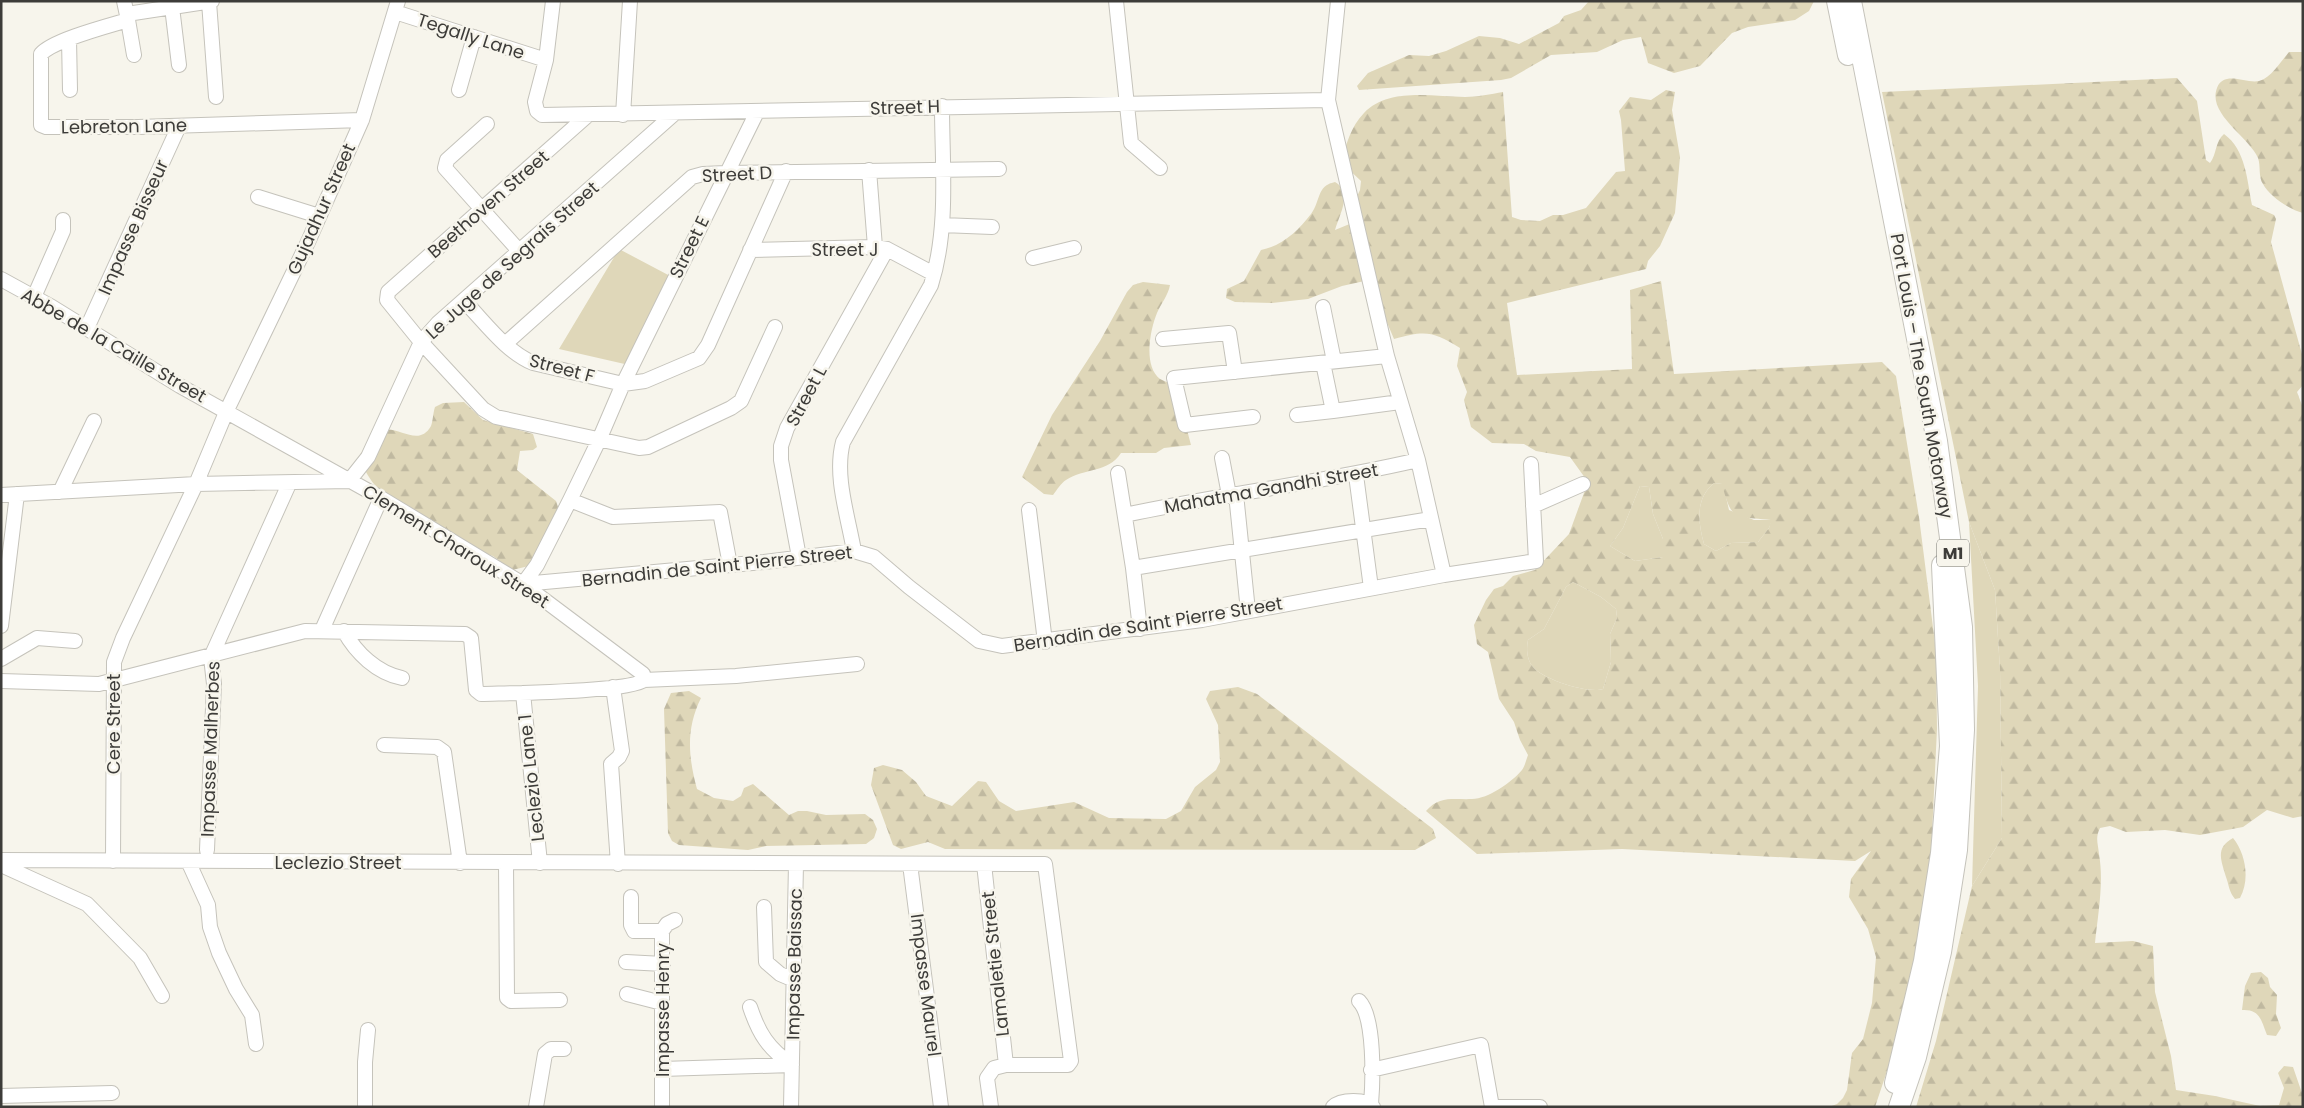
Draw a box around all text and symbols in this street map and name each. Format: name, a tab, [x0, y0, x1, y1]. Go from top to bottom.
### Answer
street label: Tegally Lane	[414, 7, 528, 65]
street label: Street H	[870, 93, 940, 121]
street label: Lebreton Lane	[61, 112, 187, 140]
street label: Gujadhur Street	[281, 139, 361, 279]
street label: Beethoven Street	[422, 144, 554, 264]
street label: Impasse Bisseur	[92, 155, 174, 299]
street label: Street D	[701, 160, 773, 188]
street label: Le Juge de Segrais Street	[420, 175, 604, 345]
street label: Street E	[663, 212, 715, 282]
street label: Port Louis – The South Motorway	[1885, 232, 1959, 520]
street label: Street J	[811, 237, 879, 262]
street label: Abbe de la Caille Street	[17, 282, 211, 408]
street label: Street F	[527, 347, 597, 389]
street label: Street L	[780, 361, 832, 431]
street label: Mahatma Gandhi Street	[1162, 457, 1380, 519]
street label: Clement Charoux Street	[358, 478, 554, 614]
street label: Bernadin de Saint Pierre Street	[581, 539, 853, 593]
road number: M1	[1937, 540, 1969, 566]
street label: Bernadin de Saint Pierre Street	[1012, 590, 1284, 658]
street label: Impasse Malherbes	[194, 660, 226, 838]
street label: Cere Street	[101, 674, 126, 774]
street label: Leclezio Lane 1	[512, 713, 550, 843]
street label: Leclezio Street	[274, 850, 402, 875]
street label: Impasse Baissac	[780, 888, 808, 1040]
street label: Lamaletie Street	[975, 890, 1015, 1038]
street label: Impasse Maurel	[905, 912, 947, 1058]
street label: Impasse Henry	[650, 943, 675, 1077]

